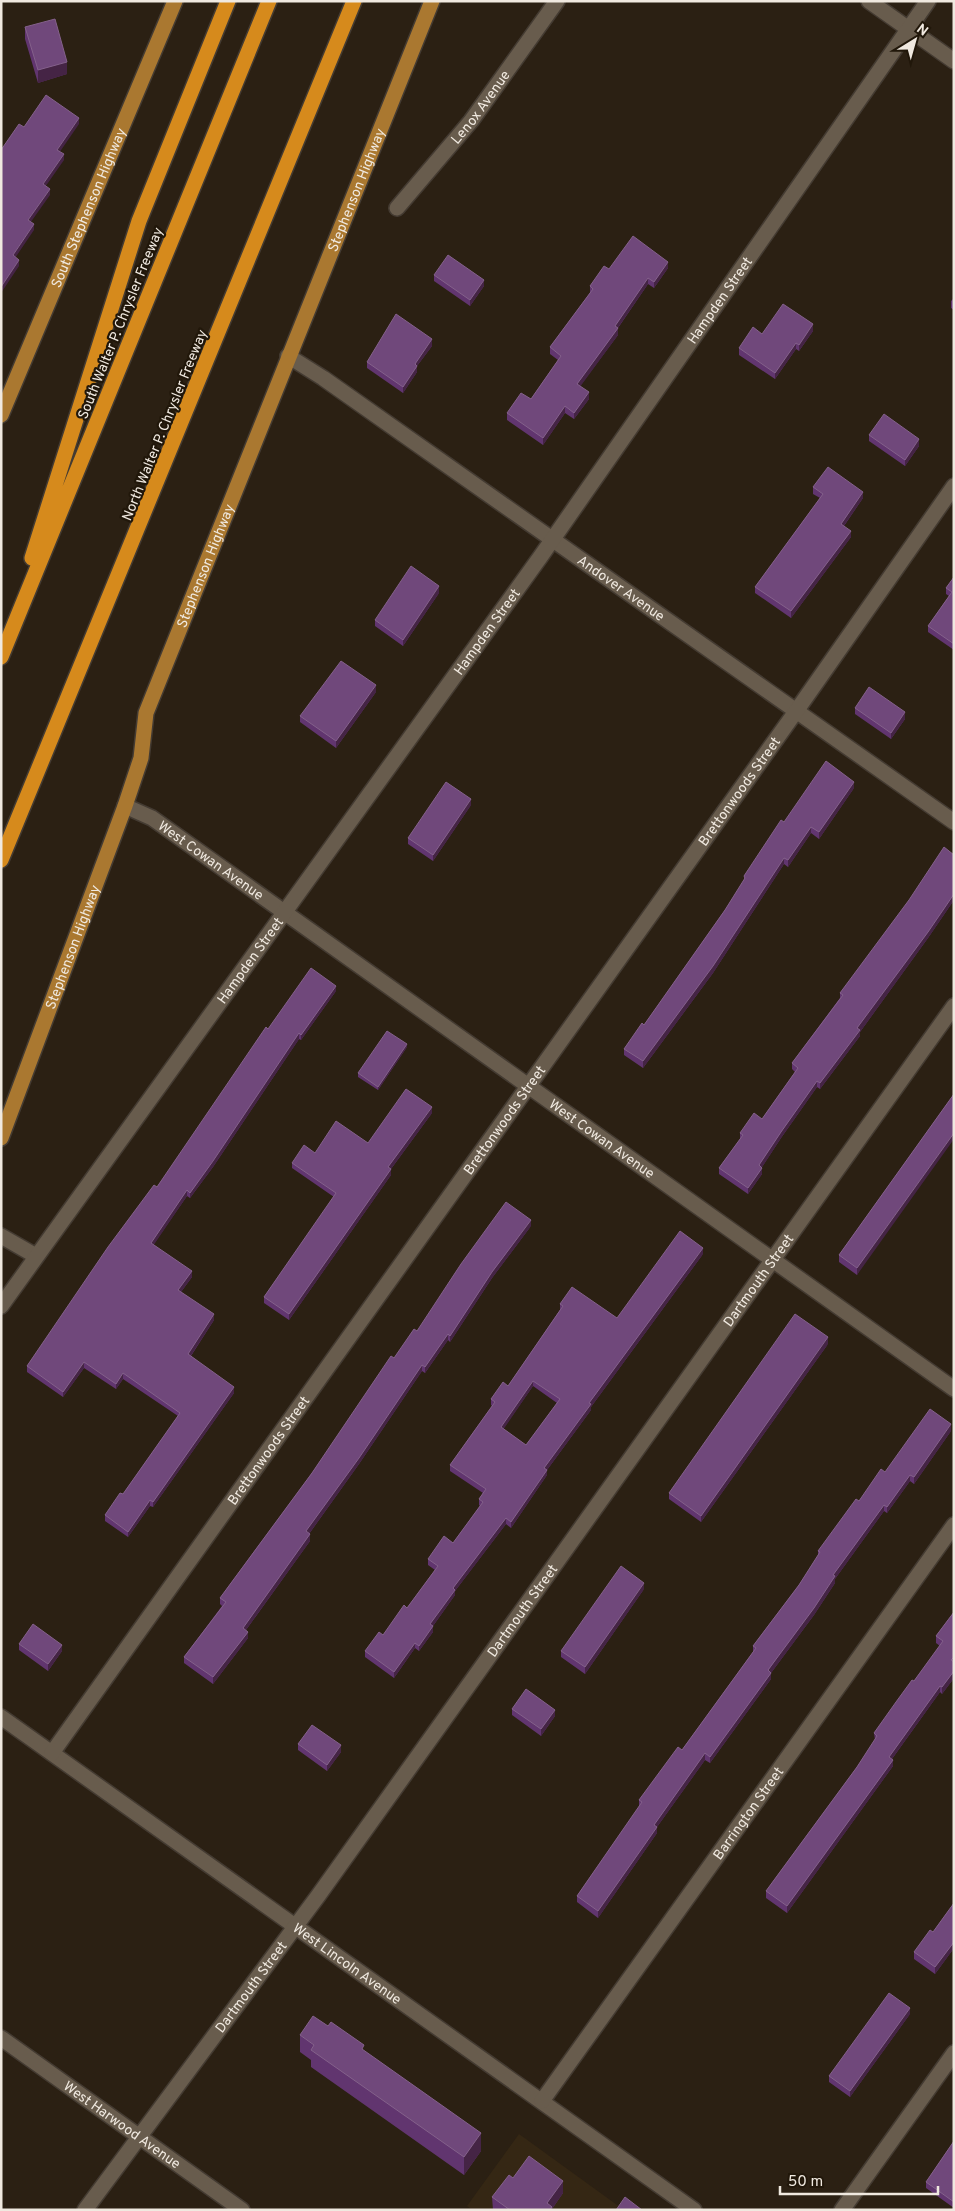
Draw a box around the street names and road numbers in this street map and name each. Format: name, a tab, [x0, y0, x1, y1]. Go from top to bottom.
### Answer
street label: Lenox Avenue	[448, 68, 515, 148]
street label: South Stephenson Highway	[48, 126, 131, 291]
street label: Stephenson Highway	[325, 126, 390, 255]
street label: South Walter P. Chrysler Freeway	[75, 225, 168, 422]
street label: Hampden Street	[684, 254, 757, 348]
street label: North Walter P. Chrysler Freeway	[119, 327, 212, 524]
street label: Stephenson Highway	[174, 502, 239, 631]
street label: Andover Avenue	[573, 552, 667, 626]
street label: Hampden Street	[451, 586, 525, 679]
street label: Brettonwoods Street	[696, 734, 785, 850]
street label: West Cowan Avenue	[154, 818, 266, 905]
street label: Stephenson Highway	[43, 883, 105, 1012]
street label: Hampden Street	[214, 915, 288, 1008]
street label: Brettonwoods Street	[461, 1063, 550, 1179]
street label: West Cowan Avenue	[545, 1096, 657, 1183]
street label: Dartmouth Street	[721, 1231, 798, 1331]
street label: Brettonwoods Street	[225, 1393, 314, 1509]
street label: Dartmouth Street	[484, 1562, 562, 1661]
street label: Barrington Street	[710, 1764, 788, 1864]
street label: West Lincoln Avenue	[289, 1920, 404, 2009]
street label: Dartmouth Street	[212, 1938, 291, 2037]
street label: West Harwood Avenue	[60, 2078, 183, 2173]

